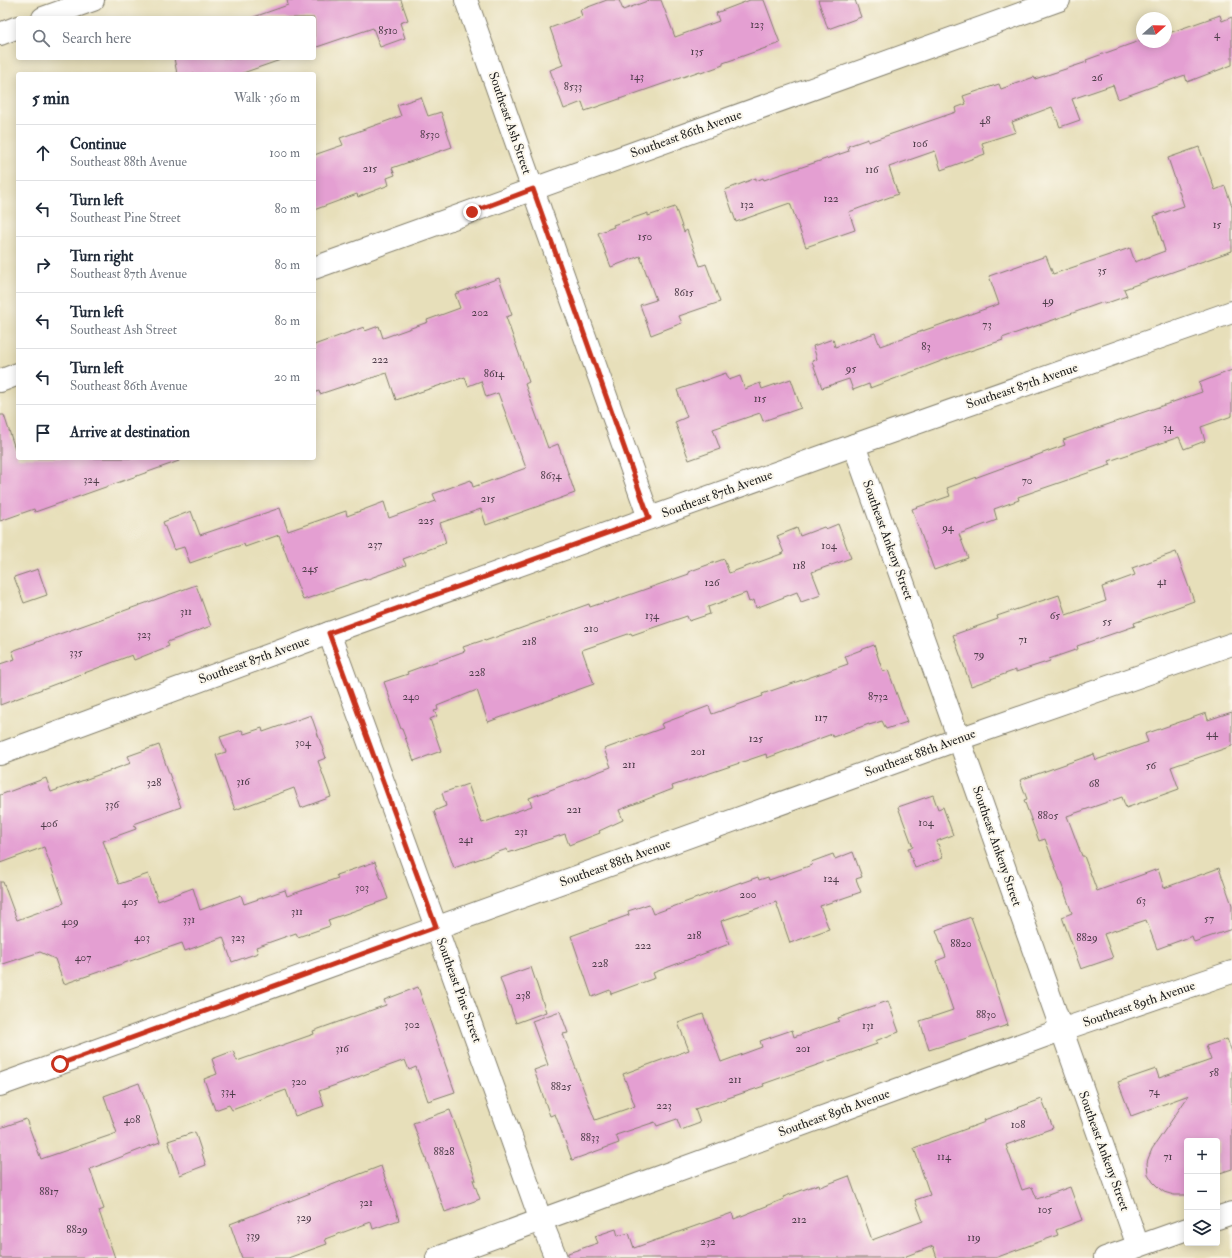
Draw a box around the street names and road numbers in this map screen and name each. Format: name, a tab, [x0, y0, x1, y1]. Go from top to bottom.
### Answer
street label: Southeast Ash Street	[485, 70, 535, 176]
street label: Southeast 86th Avenue	[628, 106, 744, 162]
street label: Southeast 87th Avenue	[964, 359, 1080, 413]
street label: Southeast 87th Avenue	[659, 466, 775, 522]
street label: Southeast Ankeny Street	[858, 478, 917, 602]
street label: Southeast 87th Avenue	[196, 632, 312, 688]
street label: Southeast 88th Avenue	[862, 725, 978, 781]
street label: Southeast Ankeny Street	[968, 784, 1025, 909]
street label: Southeast 88th Avenue	[557, 835, 673, 891]
street label: Southeast Pine Street	[433, 935, 485, 1045]
street label: Southeast 89th Avenue	[1081, 977, 1198, 1031]
street label: Southeast 89th Avenue	[776, 1085, 892, 1141]
street label: Southeast Ankeny Street	[1074, 1089, 1133, 1213]

